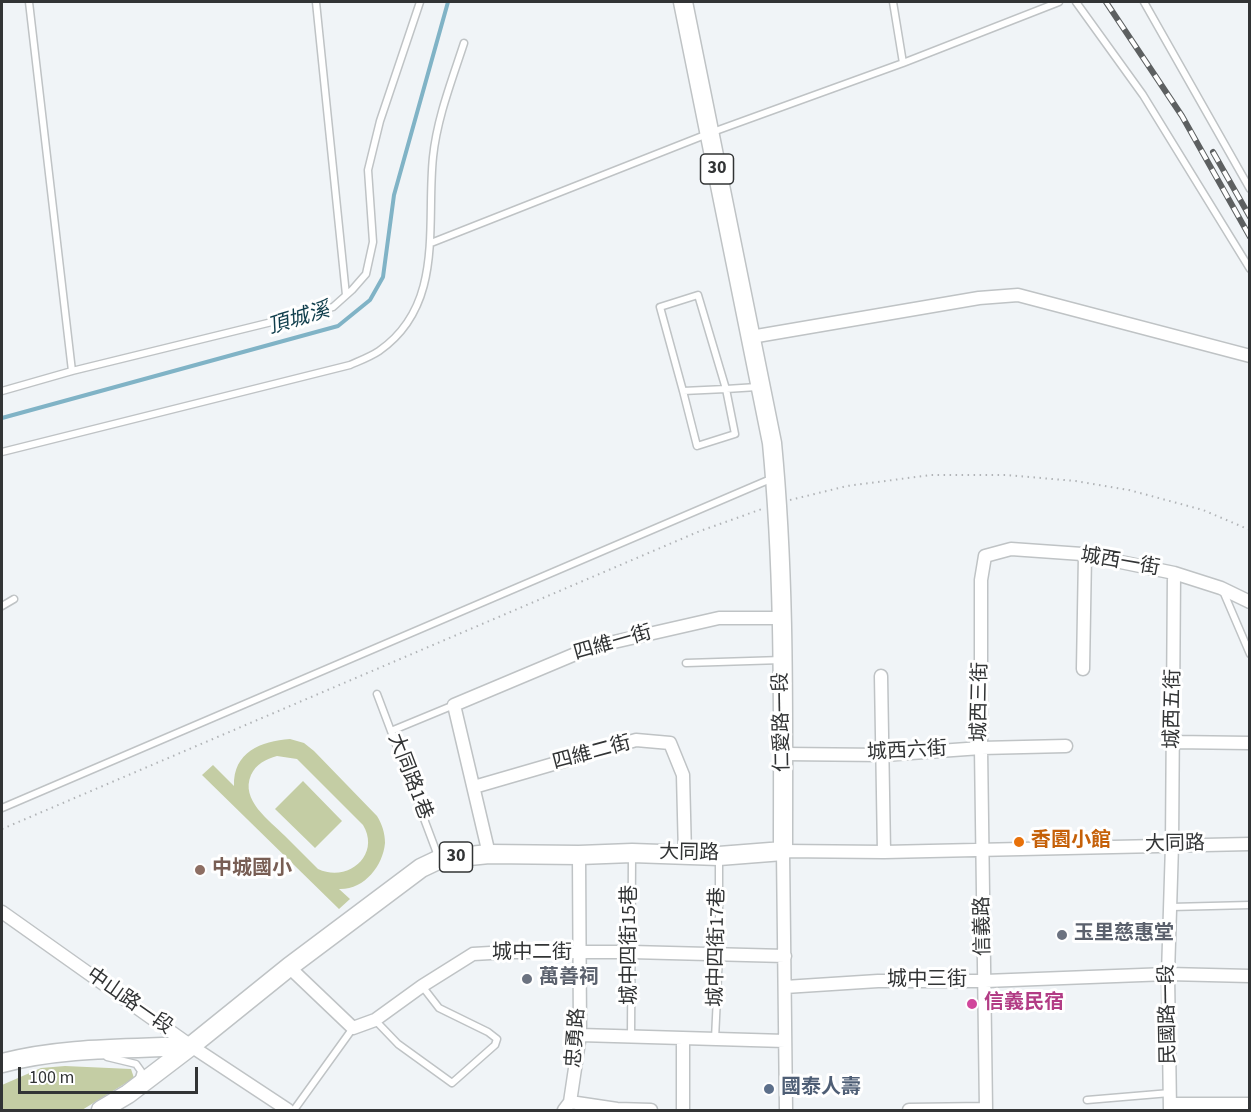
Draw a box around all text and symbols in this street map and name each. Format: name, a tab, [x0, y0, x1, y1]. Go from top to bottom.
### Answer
road number: 30	[700, 154, 734, 184]
water label: 頂城溪	[265, 299, 333, 341]
street label: 城西一街	[1079, 544, 1161, 582]
street label: 四維一街	[571, 621, 655, 667]
street label: 城西三街	[968, 662, 994, 742]
street label: 城西五街	[1161, 669, 1187, 749]
street label: 仁愛路一段	[770, 672, 796, 772]
street label: 大同路1巷	[382, 731, 436, 823]
street label: 四維二街	[550, 732, 634, 776]
street label: 城西六街	[866, 738, 948, 766]
place label: 香園小館	[1031, 830, 1111, 854]
street label: 大同路	[1145, 832, 1205, 858]
marker: 香園小館	[1012, 835, 1026, 849]
street label: 大同路	[659, 841, 719, 867]
road number: 30	[440, 842, 472, 872]
place label: 中城國小	[212, 858, 292, 882]
marker: 中城國小	[193, 863, 207, 877]
street label: 城中四街15巷	[619, 885, 643, 1005]
street label: 城中四街17巷	[705, 887, 731, 1007]
street label: 信義路	[971, 896, 997, 956]
place label: 玉里慈惠堂	[1074, 923, 1174, 947]
marker: 玉里慈惠堂	[1055, 928, 1069, 942]
street label: 城中二街	[492, 942, 572, 966]
street label: 中山路一段	[81, 963, 177, 1041]
street label: 民國路一段	[1156, 964, 1182, 1064]
place label: 萬善祠	[539, 967, 599, 991]
street label: 城中三街	[887, 969, 967, 993]
marker: 萬善祠	[520, 972, 534, 986]
place label: 信義民宿	[984, 992, 1064, 1016]
marker: 信義民宿	[965, 997, 979, 1011]
street label: 忠勇路	[563, 1007, 591, 1069]
scale bar	[21, 1055, 201, 1093]
text: 100 m	[29, 1065, 74, 1090]
place label: 國泰人壽	[781, 1077, 861, 1101]
marker: 國泰人壽	[762, 1082, 776, 1096]

